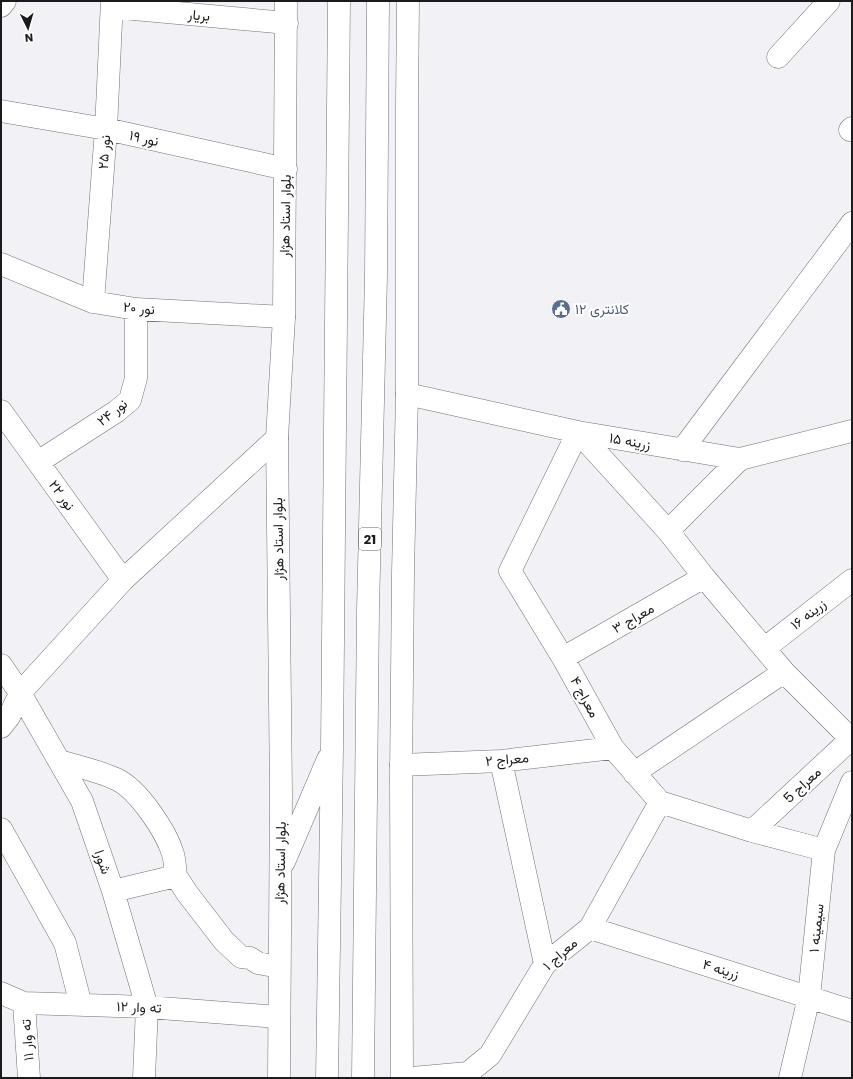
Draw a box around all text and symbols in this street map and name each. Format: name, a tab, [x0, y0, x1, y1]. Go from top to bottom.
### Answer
street label: بریار	[186, 4, 211, 26]
north arrow	[8, 8, 48, 48]
text: N	[24, 30, 34, 46]
street label: نور ۱۹	[127, 125, 161, 151]
street label: نور ۲۵	[93, 134, 115, 170]
street label: بلوار استاد هژار	[274, 174, 296, 259]
street label: نور ۲۰	[122, 297, 156, 319]
public building icon: کلانتری ۱۲	[550, 298, 572, 320]
place label: کلانتری ۱۲	[575, 299, 629, 319]
street label: نور ۲۴	[92, 394, 132, 430]
street label: زرینه ۱۵	[608, 428, 653, 455]
street label: نور ۲۲	[44, 476, 80, 514]
street label: بلوار استاد هژار	[267, 497, 289, 582]
road number: 21	[359, 528, 381, 550]
street label: زرینه ۱۶	[786, 594, 830, 634]
street label: معراج ۳	[608, 598, 658, 639]
street label: معراج ۴	[565, 673, 604, 722]
street label: معراج ۲	[484, 747, 530, 772]
street label: معراج 5	[779, 762, 826, 808]
street label: بلوار استاد هژار	[269, 821, 291, 906]
street label: شورا	[90, 847, 116, 877]
street label: سیمینه ۱	[803, 903, 829, 953]
street label: معراج ۱	[538, 933, 582, 976]
street label: زرینه ۴	[700, 954, 742, 984]
street label: ته وار ۱۲	[116, 996, 162, 1018]
street label: ته وار ۱۱	[16, 1018, 38, 1062]

